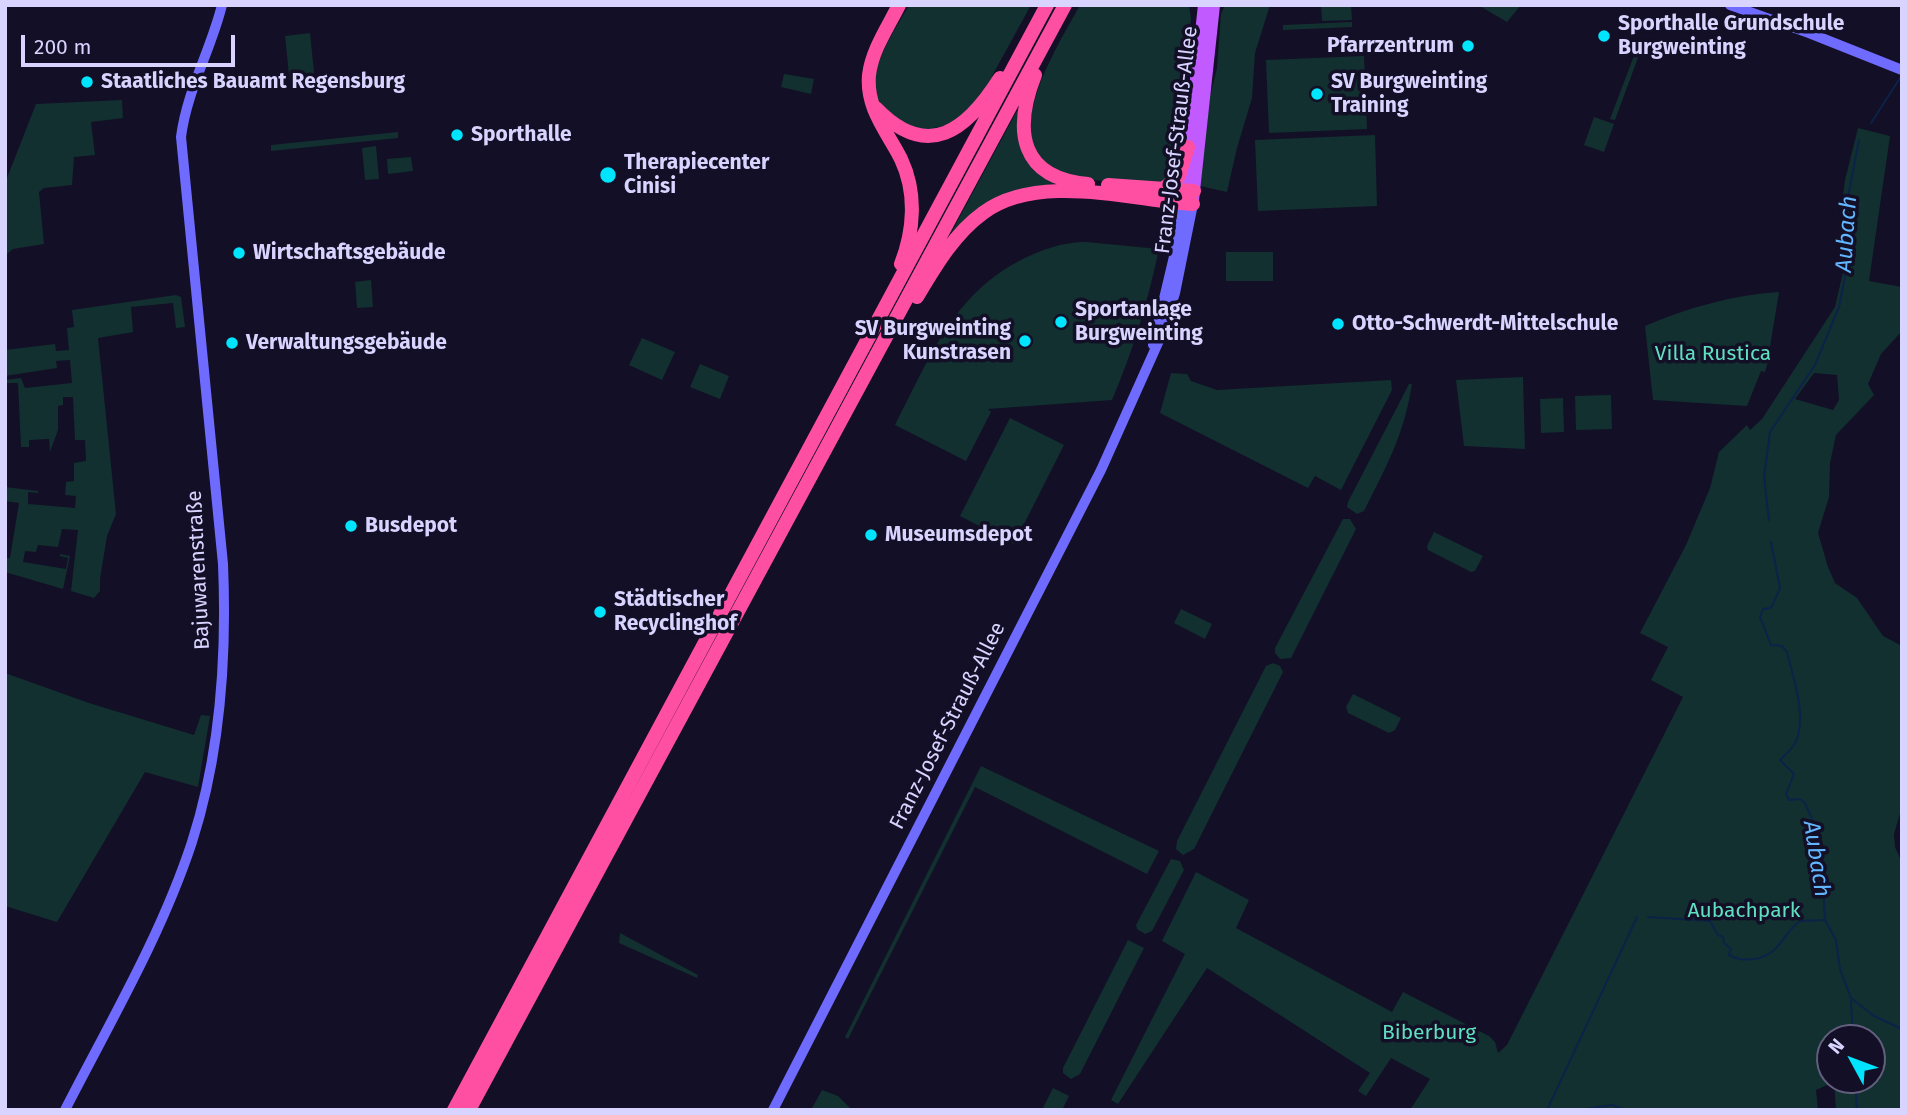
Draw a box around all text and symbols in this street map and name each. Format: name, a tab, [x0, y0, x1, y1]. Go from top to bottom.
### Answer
place label: Sporthalle Grundschule Burgweinting	[1618, 11, 1844, 61]
scale bar	[24, 21, 238, 65]
street label: Franz-Josef-Strauß-Allee	[1151, 25, 1203, 255]
marker: Sporthalle Grundschule Burgweinting	[1596, 28, 1612, 44]
place label: Pfarrzentrum	[1327, 33, 1454, 59]
text: 200 m	[34, 34, 91, 60]
marker: Pfarrzentrum	[1460, 38, 1476, 54]
place label: Staatliches Bauamt Regensburg	[101, 69, 405, 95]
place label: SV Burgweinting Training	[1331, 69, 1487, 119]
marker: Staatliches Bauamt Regensburg	[79, 74, 95, 90]
marker: SV Burgweinting Training	[1309, 86, 1325, 102]
place label: Sporthalle	[471, 122, 572, 148]
marker: Sporthalle	[449, 127, 465, 143]
place label: Therapiecenter Cinisi	[624, 150, 769, 200]
marker: Therapiecenter Cinisi	[598, 165, 618, 185]
water label: Aubach	[1831, 195, 1863, 273]
place label: Wirtschaftsgebäude	[253, 240, 446, 266]
marker: Wirtschaftsgebäude	[231, 245, 247, 261]
place label: Sportanlage Burgweinting	[1075, 297, 1203, 347]
place label: Otto-Schwerdt-Mittelschule	[1352, 311, 1618, 337]
marker: Sportanlage Burgweinting	[1053, 314, 1069, 330]
place label: SV Burgweinting Kunstrasen	[855, 316, 1011, 366]
marker: Otto-Schwerdt-Mittelschule	[1330, 316, 1346, 332]
place label: Verwaltungsgebäude	[246, 330, 447, 356]
marker: SV Burgweinting Kunstrasen	[1017, 333, 1033, 349]
marker: Verwaltungsgebäude	[224, 335, 240, 351]
park label: Villa Rustica	[1655, 341, 1771, 367]
street label: Bajuwarenstraße	[182, 490, 216, 650]
place label: Busdepot	[365, 513, 457, 539]
marker: Busdepot	[343, 518, 359, 534]
place label: Museumsdepot	[885, 522, 1032, 548]
marker: Museumsdepot	[863, 527, 879, 543]
place label: Städtischer Recyclinghof	[614, 587, 737, 637]
marker: Städtischer Recyclinghof	[592, 604, 608, 620]
street label: Franz-Josef-Strauß-Allee	[885, 618, 1011, 834]
water label: Aubach	[1796, 819, 1836, 899]
park label: Aubachpark	[1688, 898, 1800, 924]
park label: Biberburg	[1382, 1020, 1476, 1046]
north arrow	[1816, 1024, 1886, 1094]
text: N	[1823, 1034, 1849, 1059]

